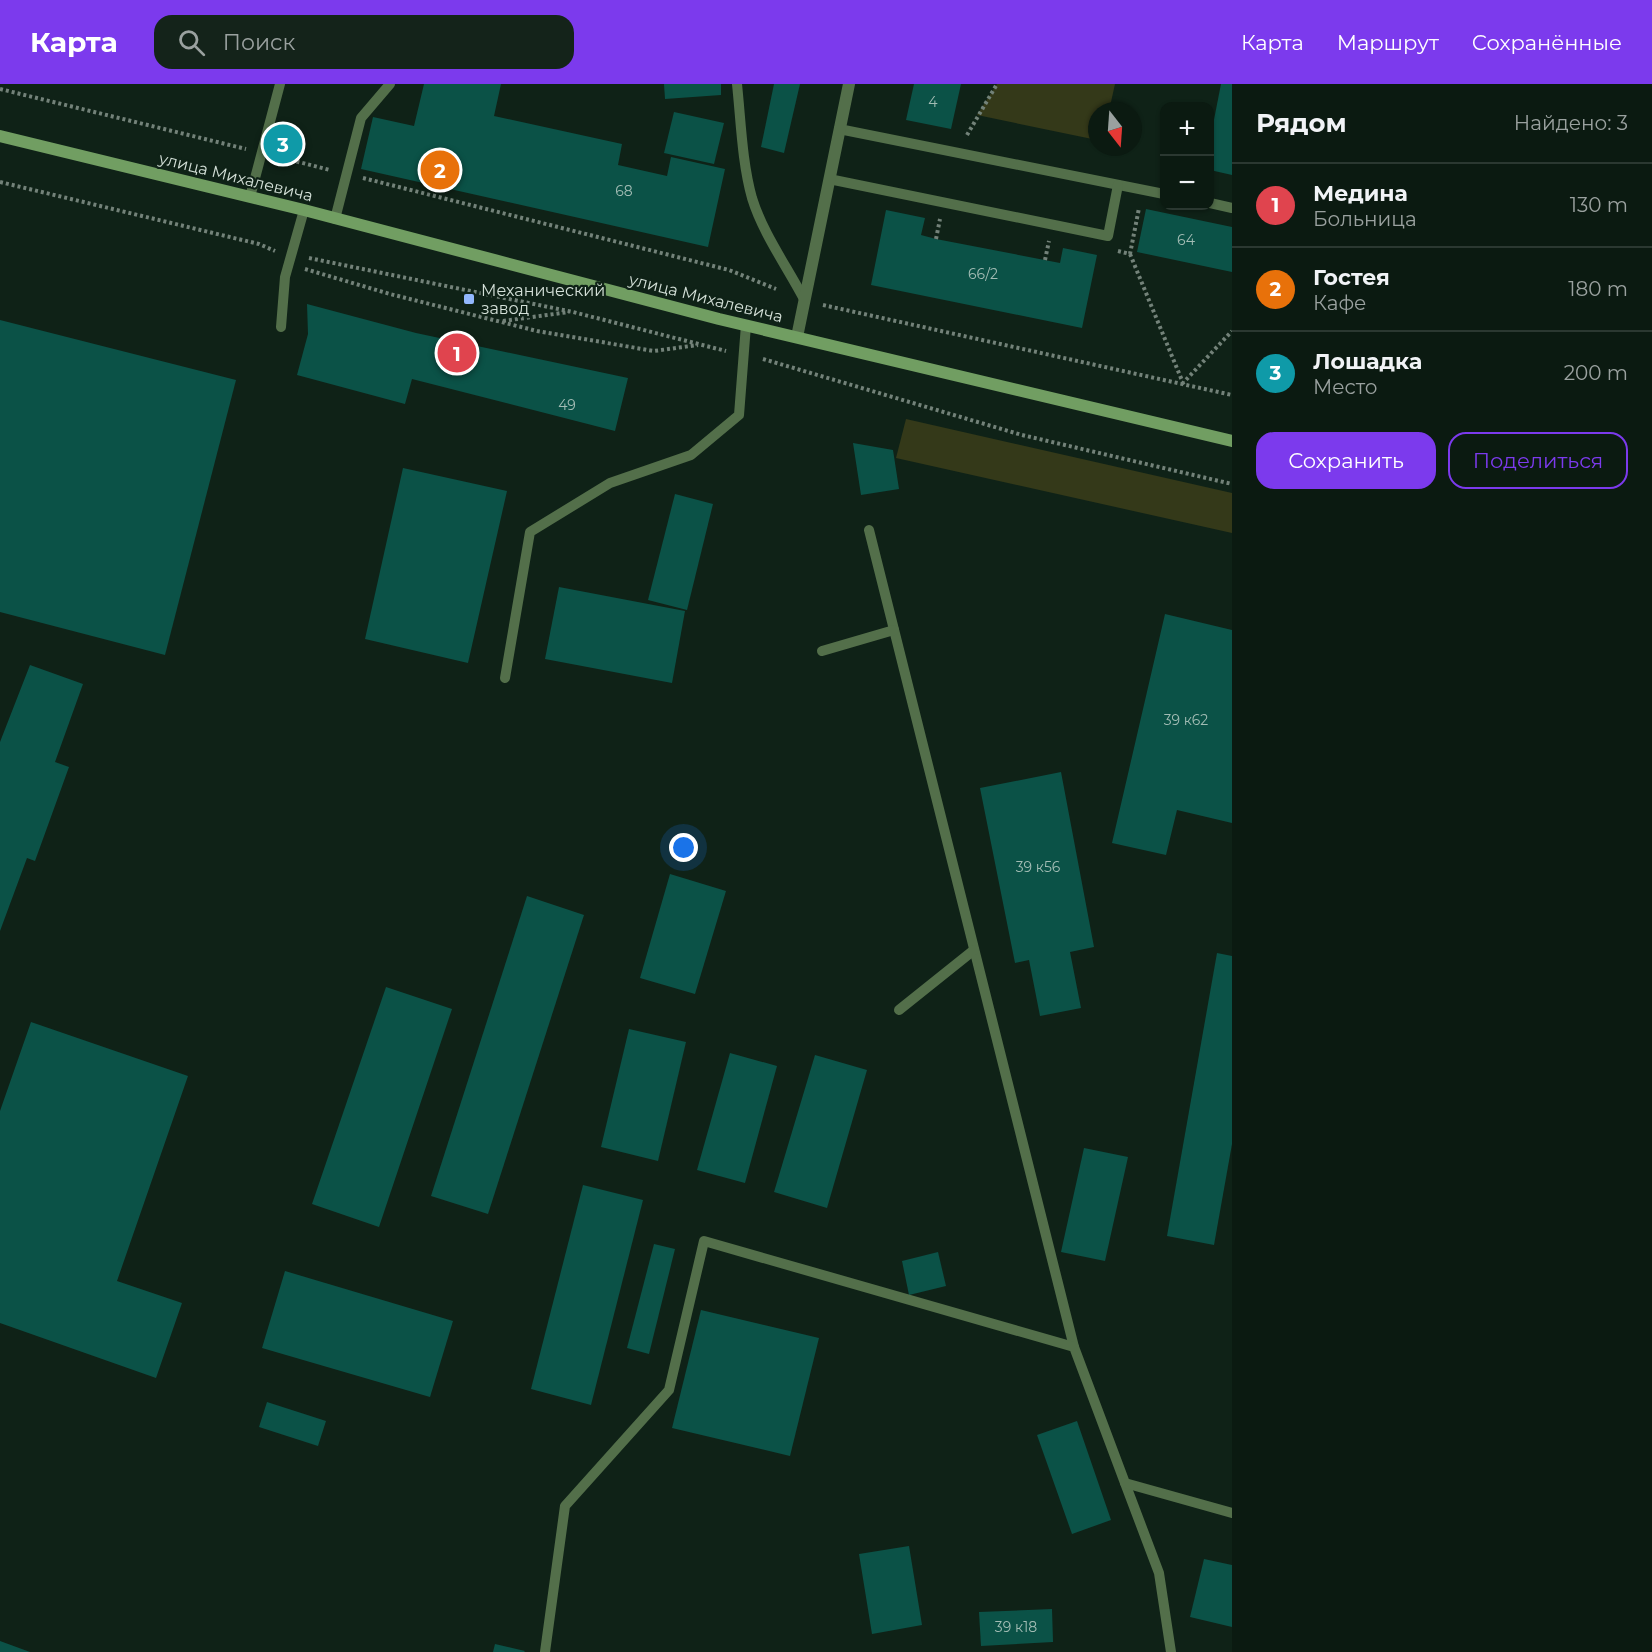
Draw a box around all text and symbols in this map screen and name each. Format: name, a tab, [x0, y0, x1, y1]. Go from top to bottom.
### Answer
search box	[154, 15, 574, 69]
text: Карта	[30, 25, 118, 59]
icon: search	[175, 26, 208, 59]
text: Поиск	[223, 29, 295, 56]
text: Карта	[1241, 30, 1304, 55]
text: Маршрут	[1337, 30, 1439, 55]
text: Сохранённые	[1472, 30, 1622, 55]
house number: 4	[928, 93, 938, 111]
north arrow	[1088, 102, 1142, 156]
map controls	[1160, 102, 1214, 210]
button: +	[1160, 102, 1214, 156]
text: Рядом	[1256, 107, 1347, 139]
text: Найдено: 3	[1514, 111, 1628, 135]
pin: 3	[264, 122, 302, 166]
street label: улица Михалевича	[156, 148, 315, 205]
pin: 2	[420, 148, 460, 193]
button: −	[1160, 156, 1214, 210]
text: Медина	[1313, 180, 1408, 207]
house number: 68	[615, 182, 633, 200]
text: 1	[1272, 193, 1279, 217]
text: 130 m	[1570, 193, 1628, 217]
text: Больница	[1313, 207, 1417, 231]
house number: 64	[1177, 231, 1196, 249]
text: Гостея	[1313, 264, 1390, 291]
house number: 66/2	[968, 265, 998, 283]
street label: улица Михалевича	[626, 269, 785, 326]
text: 2	[1270, 277, 1281, 301]
text: 180 m	[1568, 277, 1628, 301]
place label: Механический завод	[481, 281, 605, 318]
text: Кафе	[1313, 291, 1366, 315]
marker: Механический завод	[462, 292, 476, 306]
pin: 1	[438, 330, 476, 376]
text: Лошадка	[1313, 348, 1422, 375]
text: 3	[1270, 361, 1281, 385]
text: 200 m	[1564, 361, 1628, 385]
text: Место	[1313, 375, 1377, 399]
house number: 49	[558, 396, 576, 414]
button: Сохранить	[1256, 432, 1436, 489]
button: Поделиться	[1448, 432, 1628, 489]
house number: 39 к62	[1164, 711, 1208, 729]
your location	[669, 833, 698, 862]
house number: 39 к56	[1016, 858, 1061, 876]
house number: 39 к18	[995, 1618, 1037, 1636]

